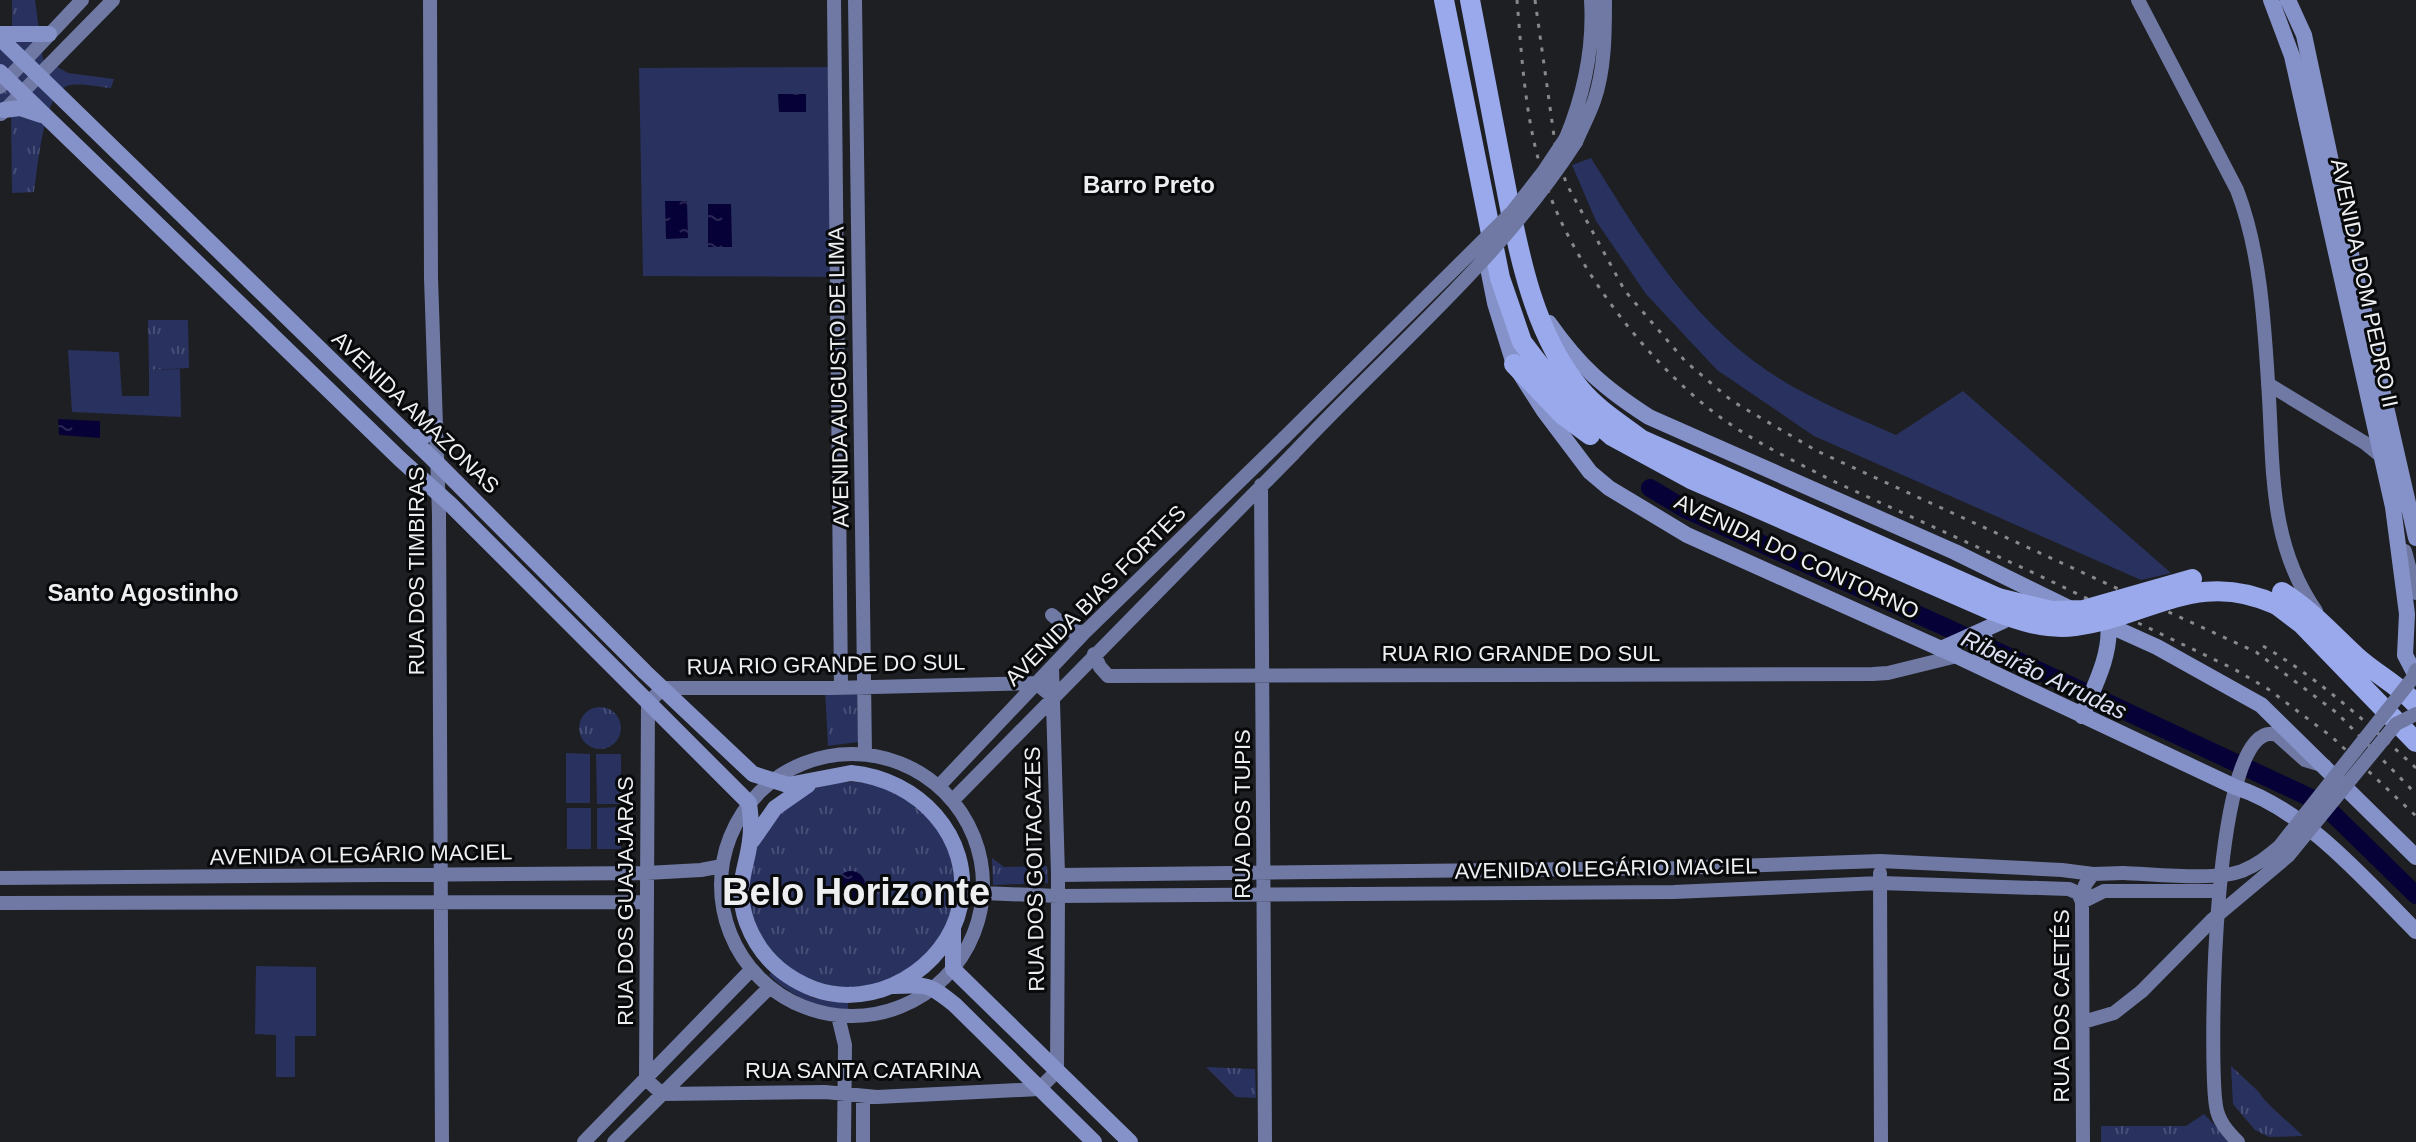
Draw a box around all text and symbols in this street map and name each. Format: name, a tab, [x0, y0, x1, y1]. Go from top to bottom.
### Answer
street label: AVENIDA DOM PEDRO II	[2326, 156, 2403, 410]
district label: Barro Preto	[1083, 171, 1215, 198]
street label: AVENIDA AUGUSTO DE LIMA	[823, 226, 854, 528]
street label: AVENIDA AMAZONAS	[327, 326, 504, 498]
street label: RUA DOS TIMBIRAS	[404, 467, 429, 675]
street label: AVENIDA DO CONTORNO	[1671, 489, 1923, 624]
street label: AVENIDA BIAS FORTES	[1000, 500, 1191, 691]
district label: Santo Agostinho	[47, 579, 239, 606]
water label: Ribeirão Arrudas	[1957, 624, 2131, 725]
street label: RUA RIO GRANDE DO SUL	[1382, 641, 1660, 666]
street label: RUA RIO GRANDE DO SUL	[686, 650, 966, 679]
street label: RUA DOS TUPIS	[1230, 729, 1255, 899]
street label: RUA DOS GOITACAZES	[1020, 746, 1049, 992]
street label: RUA DOS GUAJAJARAS	[613, 776, 638, 1026]
street label: AVENIDA OLEGÁRIO MACIEL	[209, 839, 513, 870]
street label: AVENIDA OLEGÁRIO MACIEL	[1454, 853, 1758, 884]
district label: Belo Horizonte	[722, 871, 990, 913]
street label: RUA DOS CAETÉS	[2049, 909, 2074, 1103]
street label: RUA SANTA CATARINA	[745, 1058, 981, 1083]

